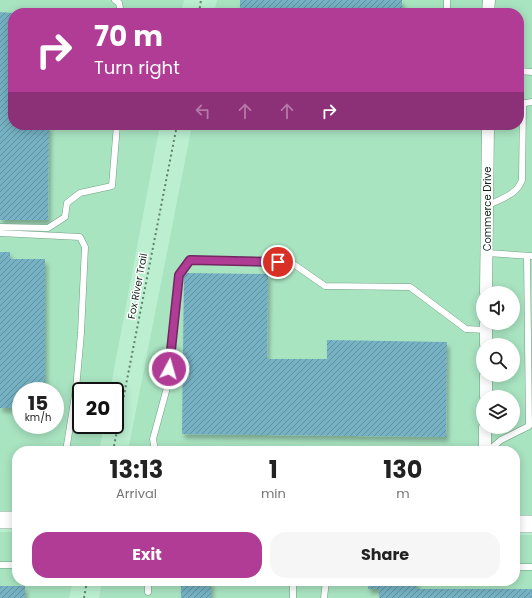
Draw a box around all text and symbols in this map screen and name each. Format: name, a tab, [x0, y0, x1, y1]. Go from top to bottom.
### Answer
text: 70 m	[94, 17, 163, 56]
icon: right	[28, 24, 80, 76]
text: Turn right	[94, 55, 180, 80]
icon: left	[192, 100, 214, 122]
icon: ahead	[234, 100, 256, 122]
icon: ahead	[276, 100, 298, 122]
icon: right	[318, 100, 340, 122]
street label: Commerce Drive	[480, 167, 495, 251]
pin	[261, 245, 295, 279]
icon: arrive	[267, 251, 289, 273]
street label: Fox River Trail	[124, 252, 151, 320]
map controls	[476, 286, 520, 434]
button: sound	[476, 286, 520, 330]
button: search	[476, 338, 520, 382]
position arrow	[148, 348, 190, 390]
speed limit sign: 20	[72, 382, 124, 434]
text: 15	[28, 389, 48, 417]
button: layers	[476, 390, 520, 434]
text: km/h	[25, 410, 51, 425]
text: 13:13	[109, 453, 163, 486]
text: 1	[269, 453, 278, 486]
text: 130	[383, 453, 422, 486]
text: Arrival	[116, 484, 157, 503]
text: min	[261, 484, 286, 503]
text: m	[396, 484, 410, 503]
button: Exit	[32, 532, 262, 578]
button: Share	[270, 532, 500, 578]

